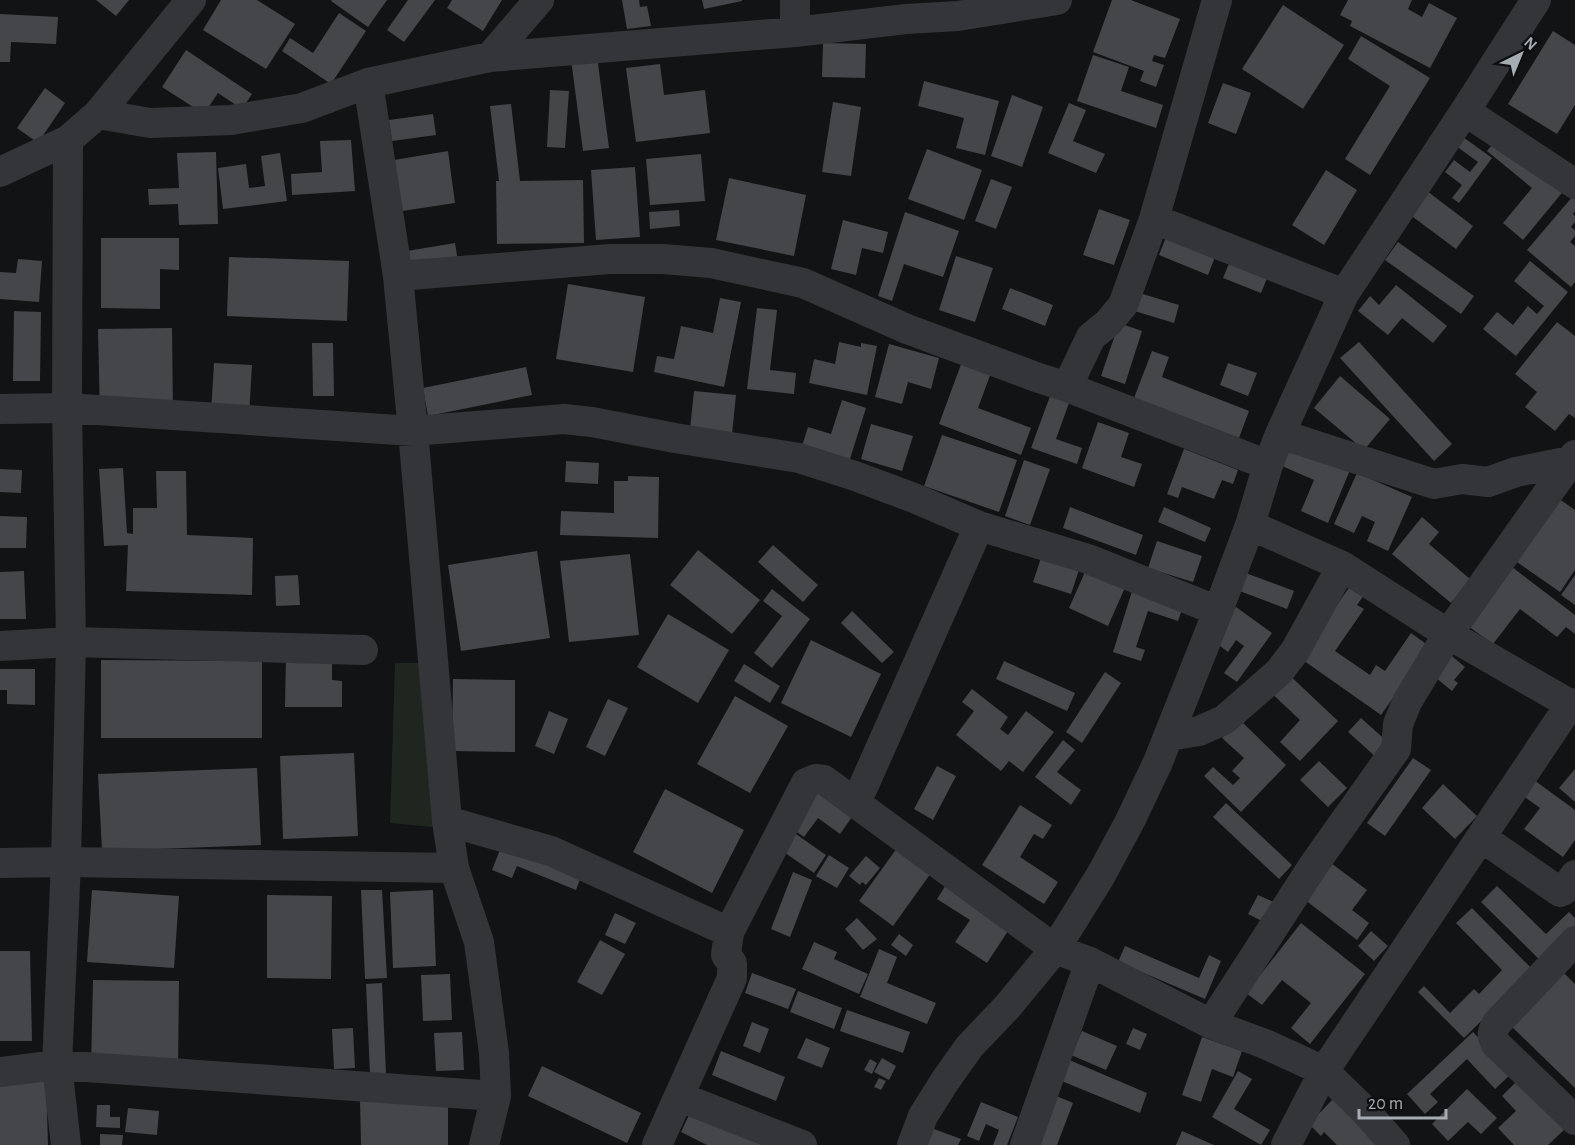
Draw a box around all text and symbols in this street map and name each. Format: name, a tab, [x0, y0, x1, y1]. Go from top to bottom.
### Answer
north arrow	[1491, 24, 1551, 84]
text: N	[1521, 34, 1540, 53]
scale bar	[1359, 1082, 1446, 1120]
text: 20 m	[1368, 1095, 1403, 1113]

